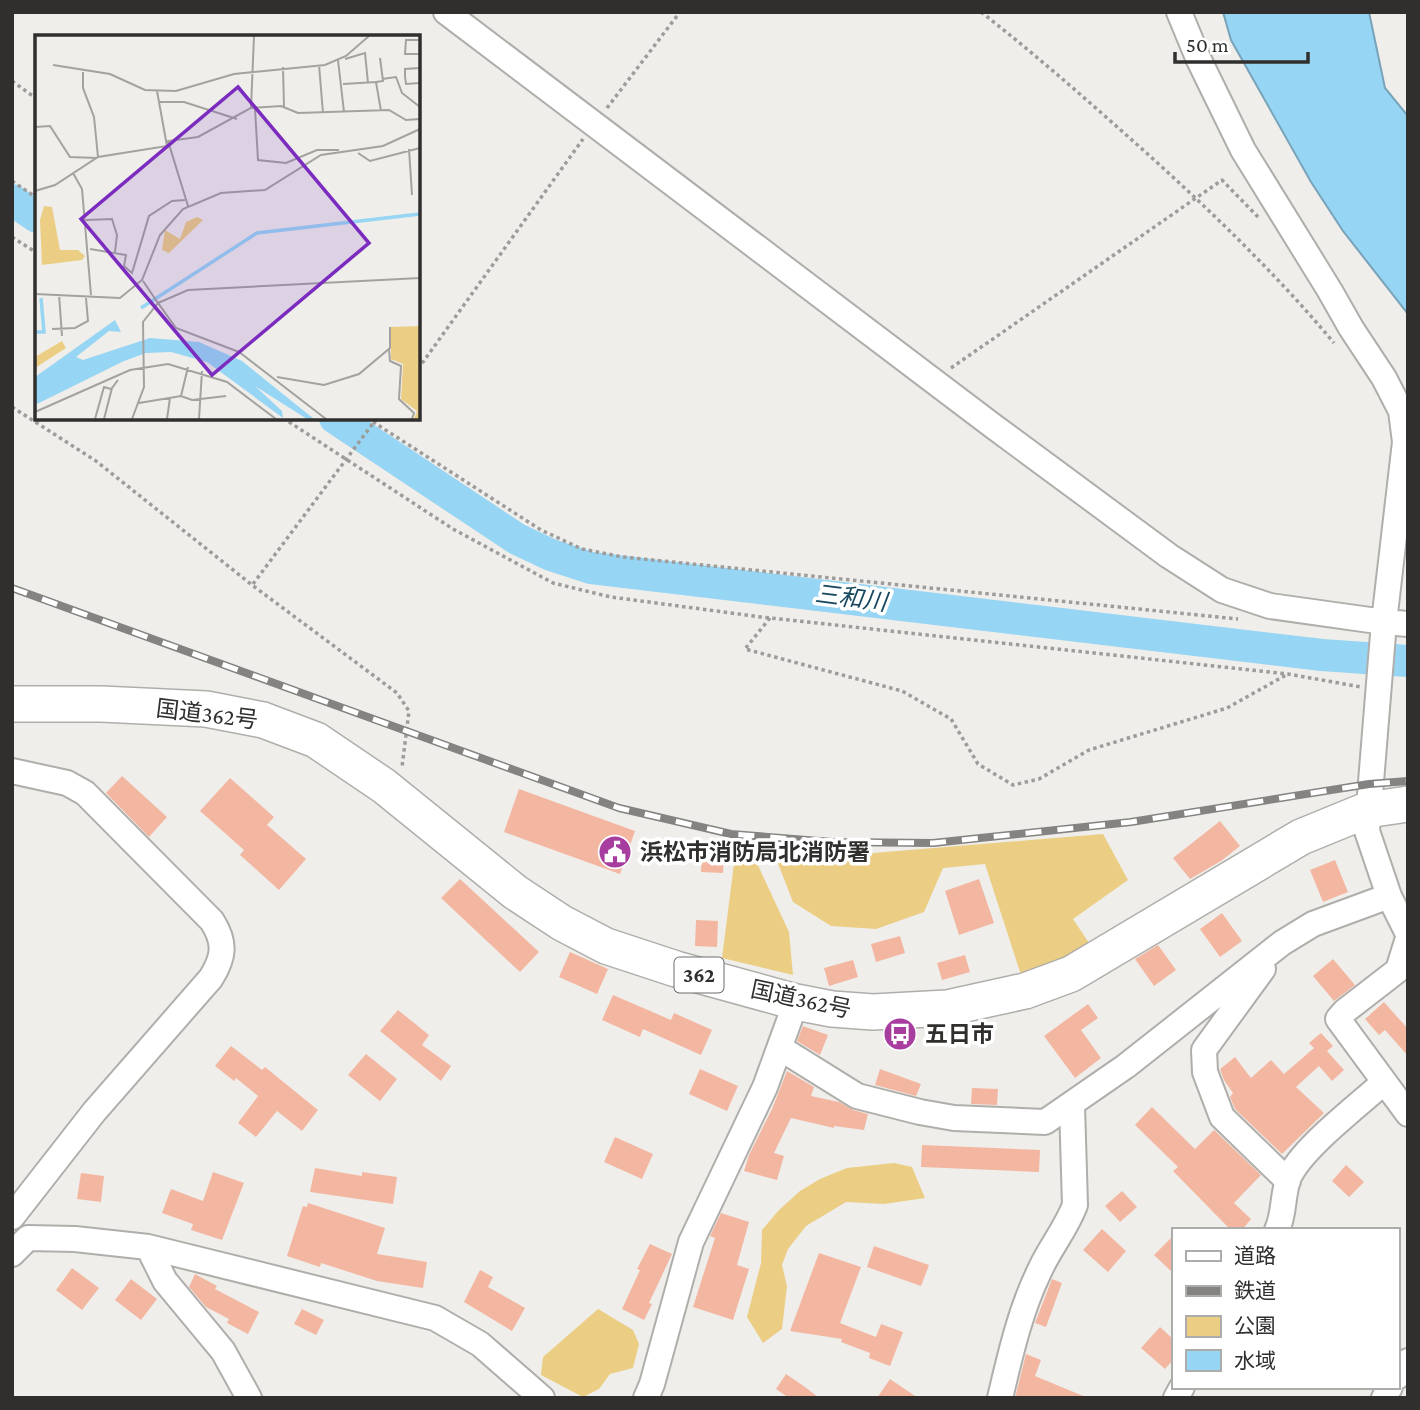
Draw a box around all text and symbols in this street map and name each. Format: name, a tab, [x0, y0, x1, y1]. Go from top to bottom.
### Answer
scale bar	[1175, 21, 1308, 65]
text: 50 m	[1186, 33, 1229, 57]
inset map	[35, 35, 420, 420]
water label: 三和川	[814, 580, 891, 616]
street label: 国道362号	[155, 695, 259, 733]
public building icon: 浜松市消防局北消防署	[596, 833, 634, 871]
place label: 浜松市消防局北消防署	[640, 839, 870, 865]
road number: 362	[674, 958, 724, 992]
street label: 国道362号	[748, 976, 854, 1022]
bus stop icon: 五日市	[881, 1015, 919, 1053]
place label: 五日市	[925, 1021, 994, 1047]
legend	[1172, 1228, 1399, 1389]
text: 道路	[1234, 1244, 1276, 1268]
text: 鉄道	[1234, 1279, 1276, 1303]
text: 公園	[1234, 1314, 1276, 1338]
text: 水域	[1234, 1349, 1276, 1373]

